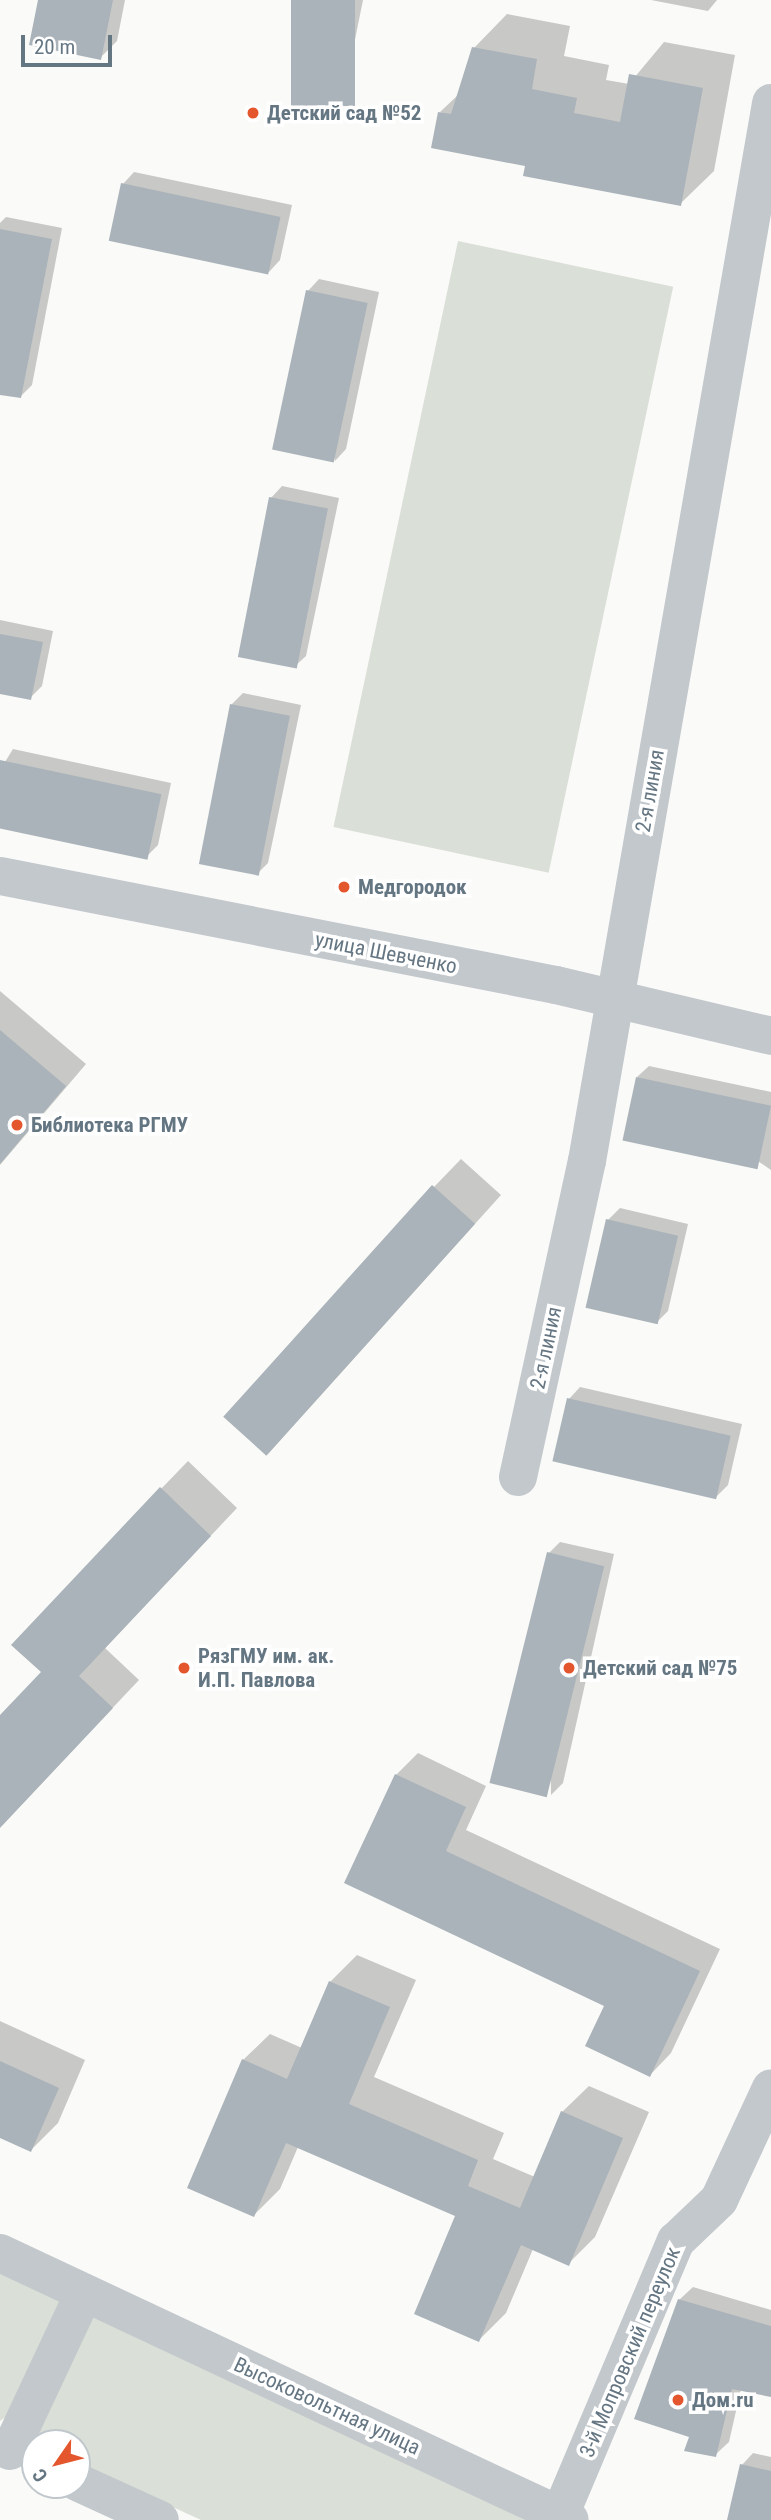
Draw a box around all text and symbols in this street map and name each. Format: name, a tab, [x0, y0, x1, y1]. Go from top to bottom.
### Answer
scale bar	[24, 21, 116, 65]
text: 20 m	[34, 35, 75, 59]
place label: Детский сад №52	[267, 100, 421, 126]
marker: Детский сад №52	[245, 105, 261, 121]
street label: 2-я линия	[630, 748, 670, 834]
place label: Медгородок	[358, 874, 467, 900]
marker: Медгородок	[336, 879, 352, 895]
street label: улица Шевченко	[313, 927, 459, 979]
place label: Библиотека РГМУ	[31, 1112, 188, 1138]
marker: Библиотека РГМУ	[9, 1117, 25, 1133]
street label: 2-я линия	[525, 1305, 567, 1391]
place label: РязГМУ им. ак. И.П. Павлова	[198, 1643, 334, 1693]
place label: Детский сад №75	[583, 1655, 737, 1681]
marker: РязГМУ им. ак. И.П. Павлова	[176, 1660, 192, 1676]
marker: Детский сад №75	[561, 1660, 577, 1676]
street label: 3-й Мопровский переулок	[574, 2243, 686, 2461]
street label: Высоковольтная улица	[230, 2352, 424, 2460]
place label: Дом.ru	[692, 2387, 754, 2413]
marker: Дом.ru	[670, 2392, 686, 2408]
north arrow	[21, 2429, 91, 2499]
text: С	[28, 2464, 53, 2486]

